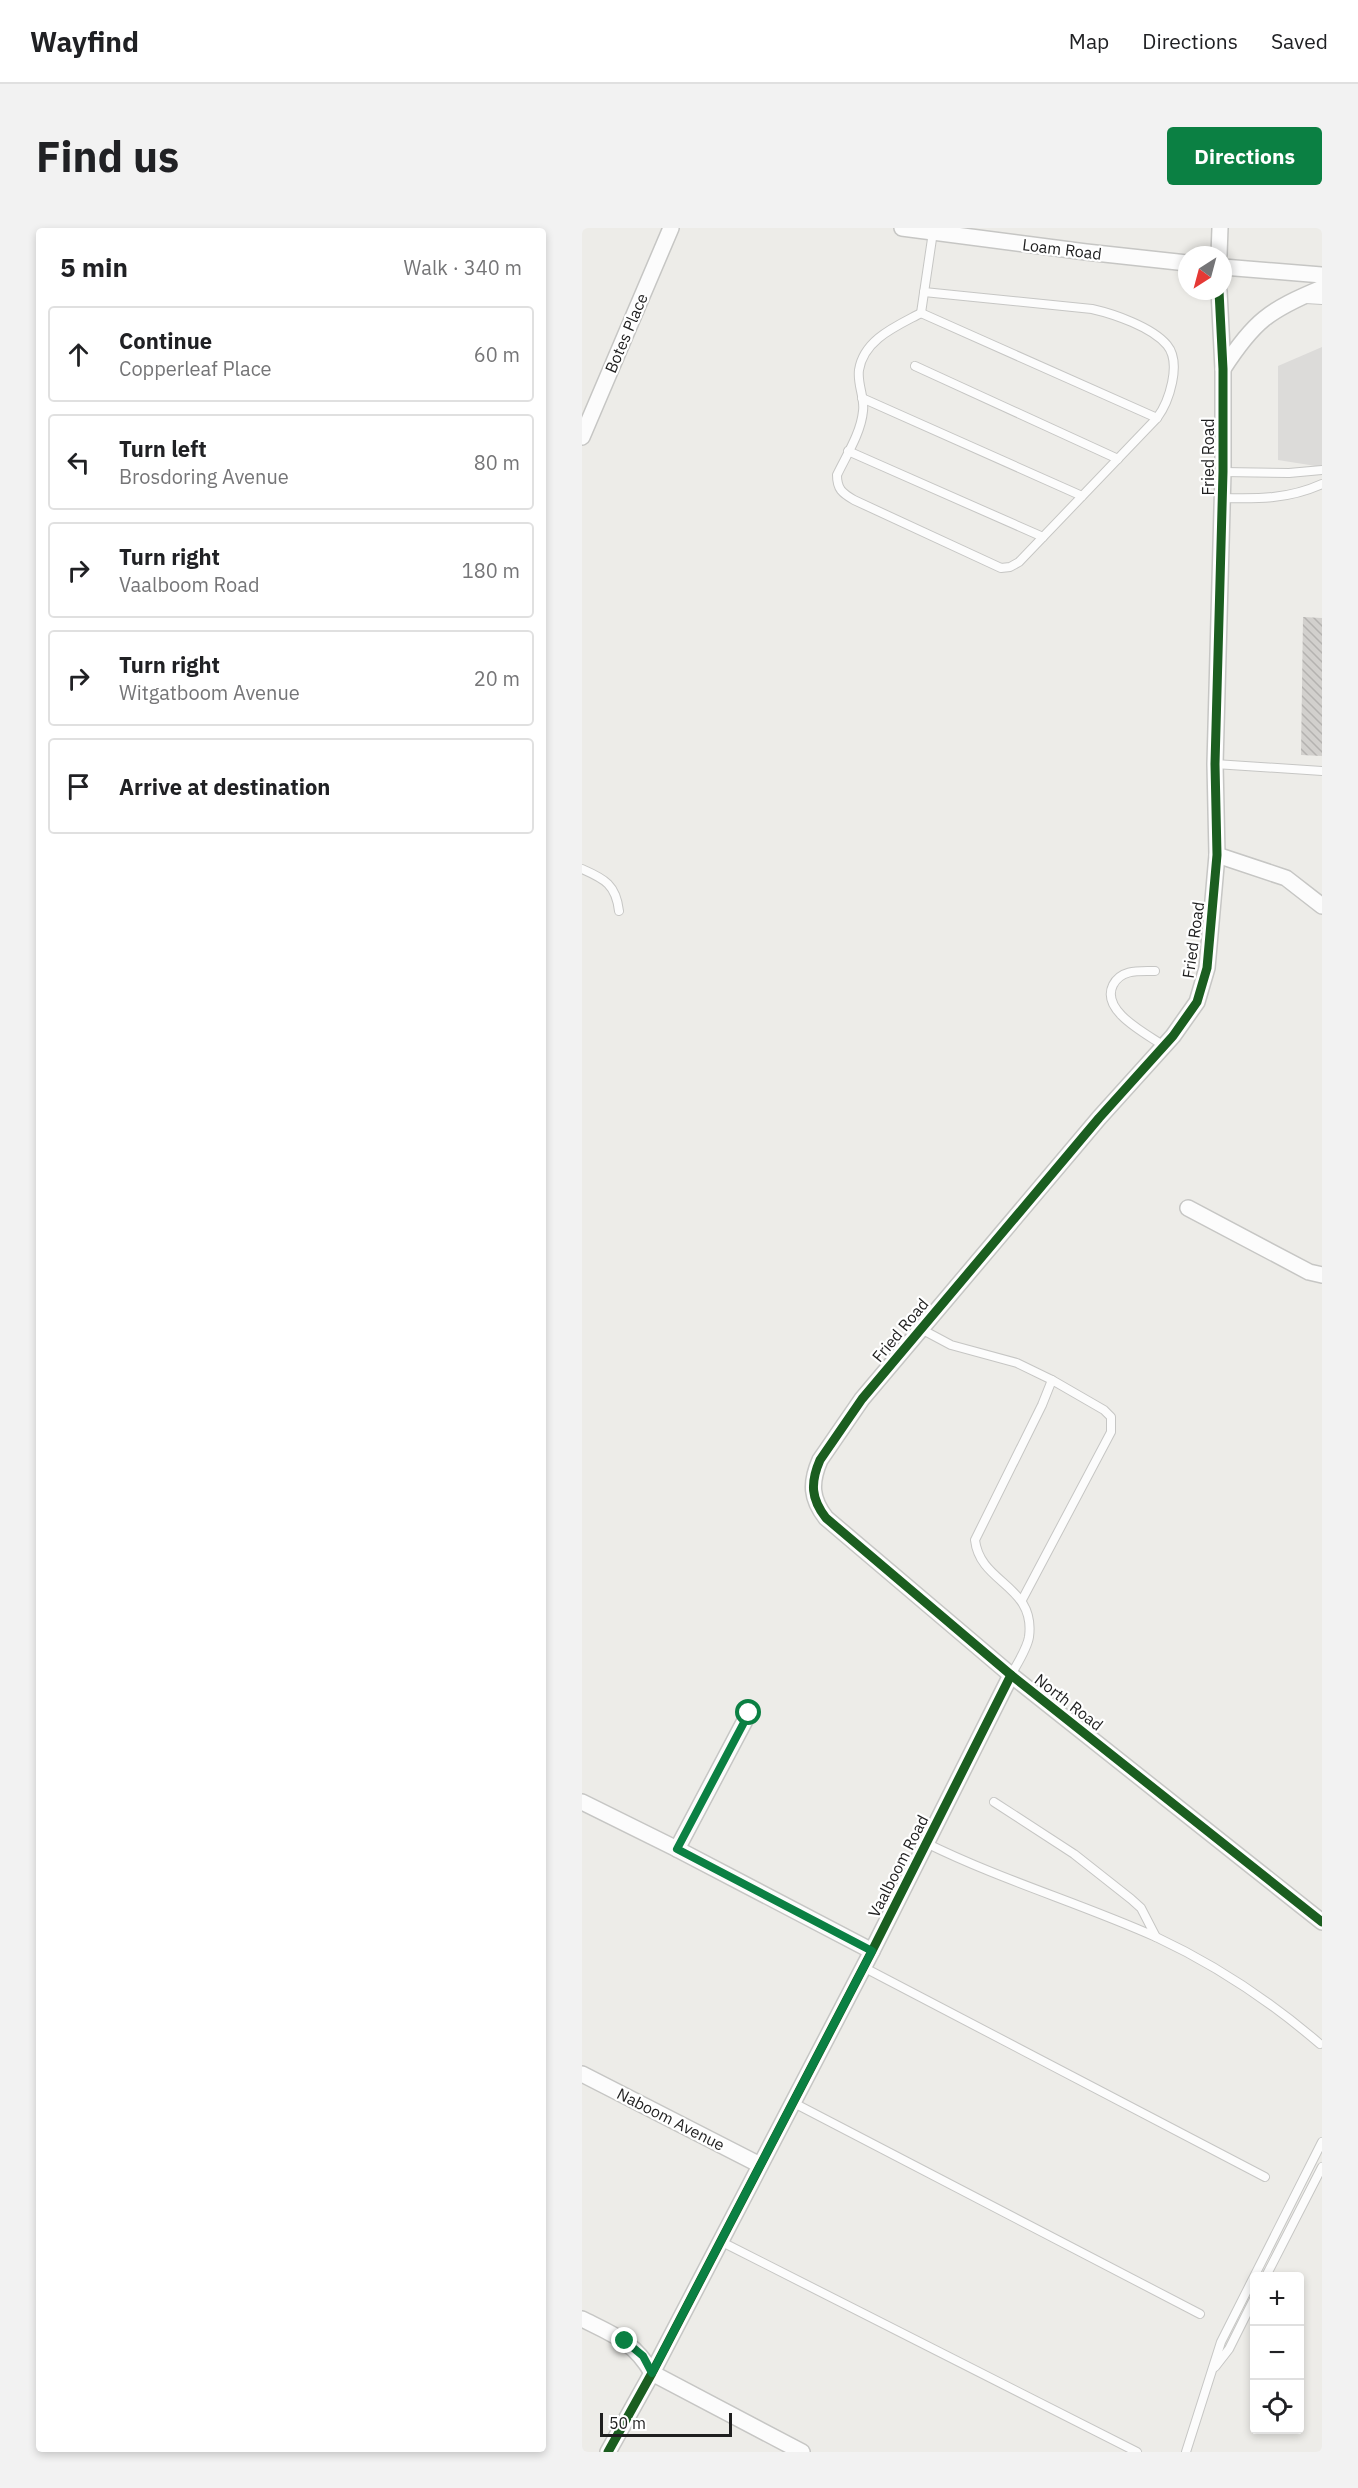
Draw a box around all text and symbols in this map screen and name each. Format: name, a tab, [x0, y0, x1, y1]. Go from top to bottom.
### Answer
text: Wayfind	[30, 23, 139, 60]
text: Map	[1069, 27, 1109, 55]
text: Directions	[1142, 27, 1238, 55]
text: Saved	[1271, 27, 1328, 55]
button: Directions	[1167, 127, 1322, 185]
text: Find us	[36, 129, 179, 184]
street label: Loam Road	[1021, 234, 1103, 264]
north arrow	[1178, 246, 1232, 300]
text: 5 min	[60, 250, 128, 284]
text: Walk · 340 m	[404, 254, 522, 281]
street label: Botes Place	[600, 290, 652, 376]
text: Continue	[119, 326, 212, 355]
icon: ahead	[62, 338, 95, 371]
text: 60 m	[474, 341, 520, 368]
text: Copperleaf Place	[119, 355, 272, 382]
street label: Fried Road	[1198, 418, 1218, 496]
text: Turn left	[119, 434, 207, 463]
icon: left	[62, 446, 95, 479]
text: 80 m	[474, 449, 520, 476]
text: Brosdoring Avenue	[119, 463, 289, 490]
text: Turn right	[119, 542, 220, 571]
icon: right	[62, 554, 95, 587]
text: 180 m	[462, 557, 520, 584]
text: Vaalboom Road	[119, 571, 260, 598]
text: Turn right	[119, 650, 220, 679]
icon: right	[62, 662, 95, 695]
text: 20 m	[474, 665, 520, 692]
text: Witgatboom Avenue	[119, 679, 300, 706]
icon: arrive	[62, 770, 95, 803]
text: Arrive at destination	[119, 772, 330, 801]
street label: Fried Road	[1178, 900, 1208, 980]
street label: Fried Road	[868, 1294, 932, 1366]
street label: North Road	[1031, 1669, 1107, 1735]
route start	[735, 1699, 761, 1725]
street label: Vaalboom Road	[864, 1811, 932, 1921]
street label: Naboom Avenue	[614, 2083, 728, 2155]
map controls	[1250, 2272, 1304, 2434]
button: +	[1250, 2272, 1304, 2326]
button: −	[1250, 2326, 1304, 2380]
route end	[611, 2327, 637, 2353]
button: locate	[1250, 2380, 1304, 2434]
scale bar	[600, 2410, 732, 2438]
text: 50 m	[609, 2413, 646, 2433]

